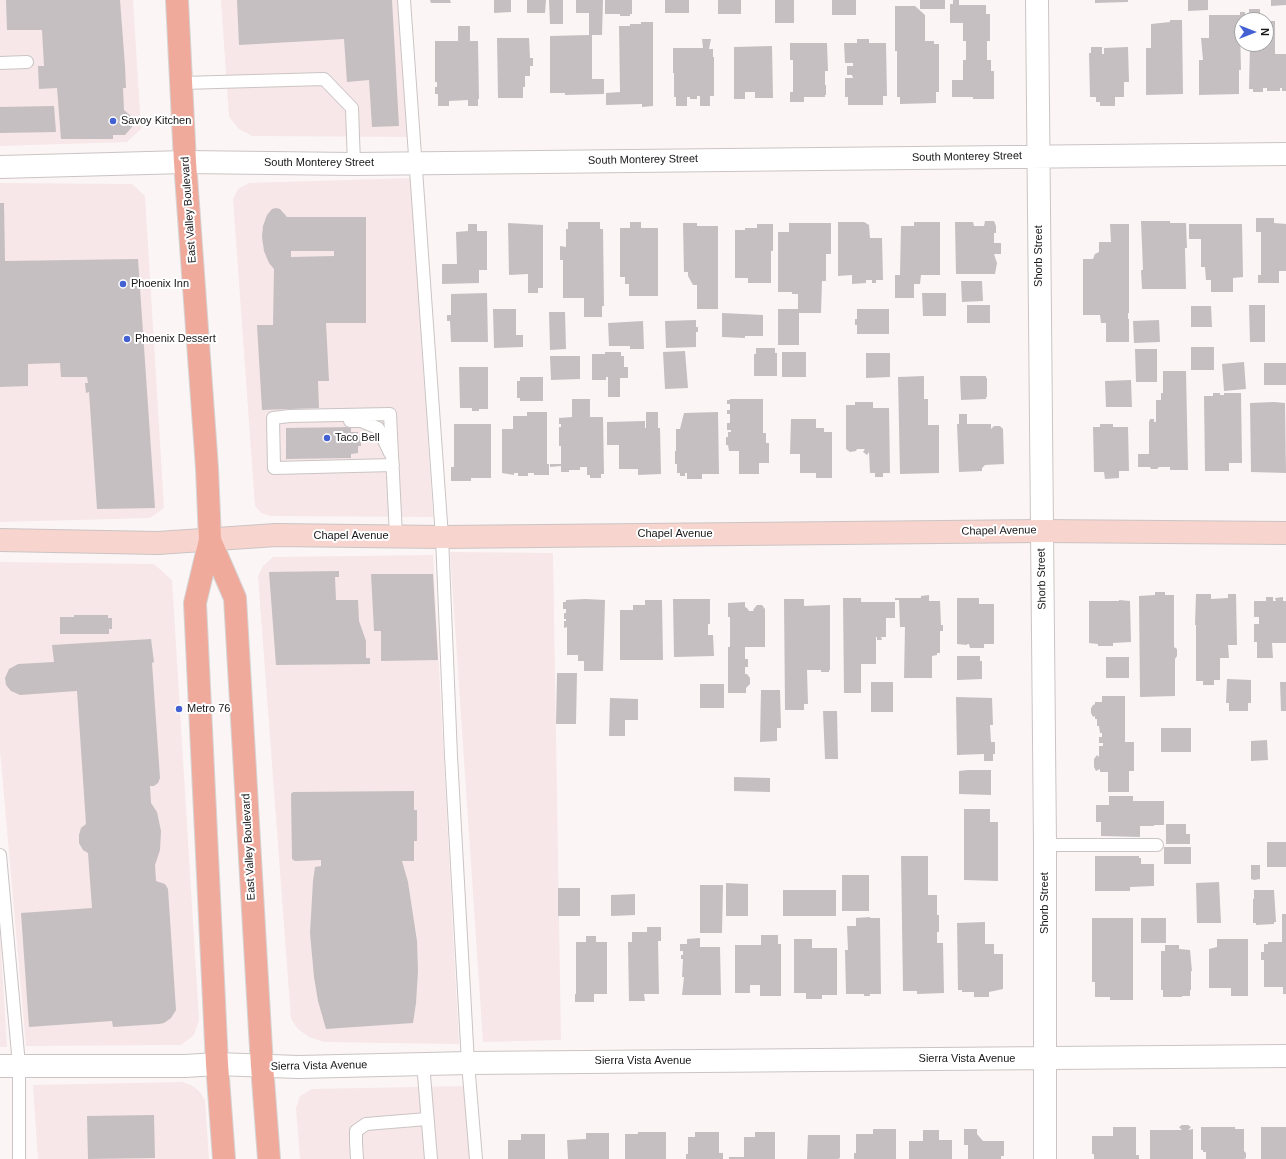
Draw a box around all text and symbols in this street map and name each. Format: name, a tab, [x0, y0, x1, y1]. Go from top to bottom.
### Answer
north arrow	[1234, 12, 1274, 52]
text: N	[1259, 28, 1271, 36]
place label: Savoy Kitchen	[121, 114, 191, 128]
marker: Savoy Kitchen	[108, 116, 118, 126]
street label: South Monterey Street	[912, 149, 1022, 165]
street label: South Monterey Street	[588, 152, 698, 168]
street label: East Valley Boulevard	[179, 156, 199, 264]
street label: South Monterey Street	[264, 156, 374, 170]
street label: Shorb Street	[1032, 225, 1046, 287]
place label: Phoenix Inn	[131, 277, 189, 291]
marker: Phoenix Inn	[118, 279, 128, 289]
place label: Phoenix Dessert	[135, 332, 216, 346]
marker: Phoenix Dessert	[122, 334, 132, 344]
place label: Taco Bell	[335, 431, 380, 445]
marker: Taco Bell	[322, 433, 332, 443]
street label: Chapel Avenue	[961, 524, 1037, 538]
street label: Chapel Avenue	[637, 527, 713, 541]
street label: Chapel Avenue	[313, 529, 389, 543]
street label: Shorb Street	[1035, 548, 1049, 610]
place label: Metro 76	[187, 702, 230, 716]
marker: Metro 76	[174, 704, 184, 714]
street label: East Valley Boulevard	[240, 793, 258, 901]
street label: Shorb Street	[1038, 872, 1052, 934]
street label: Sierra Vista Avenue	[919, 1052, 1015, 1066]
street label: Sierra Vista Avenue	[595, 1054, 691, 1068]
street label: Sierra Vista Avenue	[270, 1059, 368, 1073]

